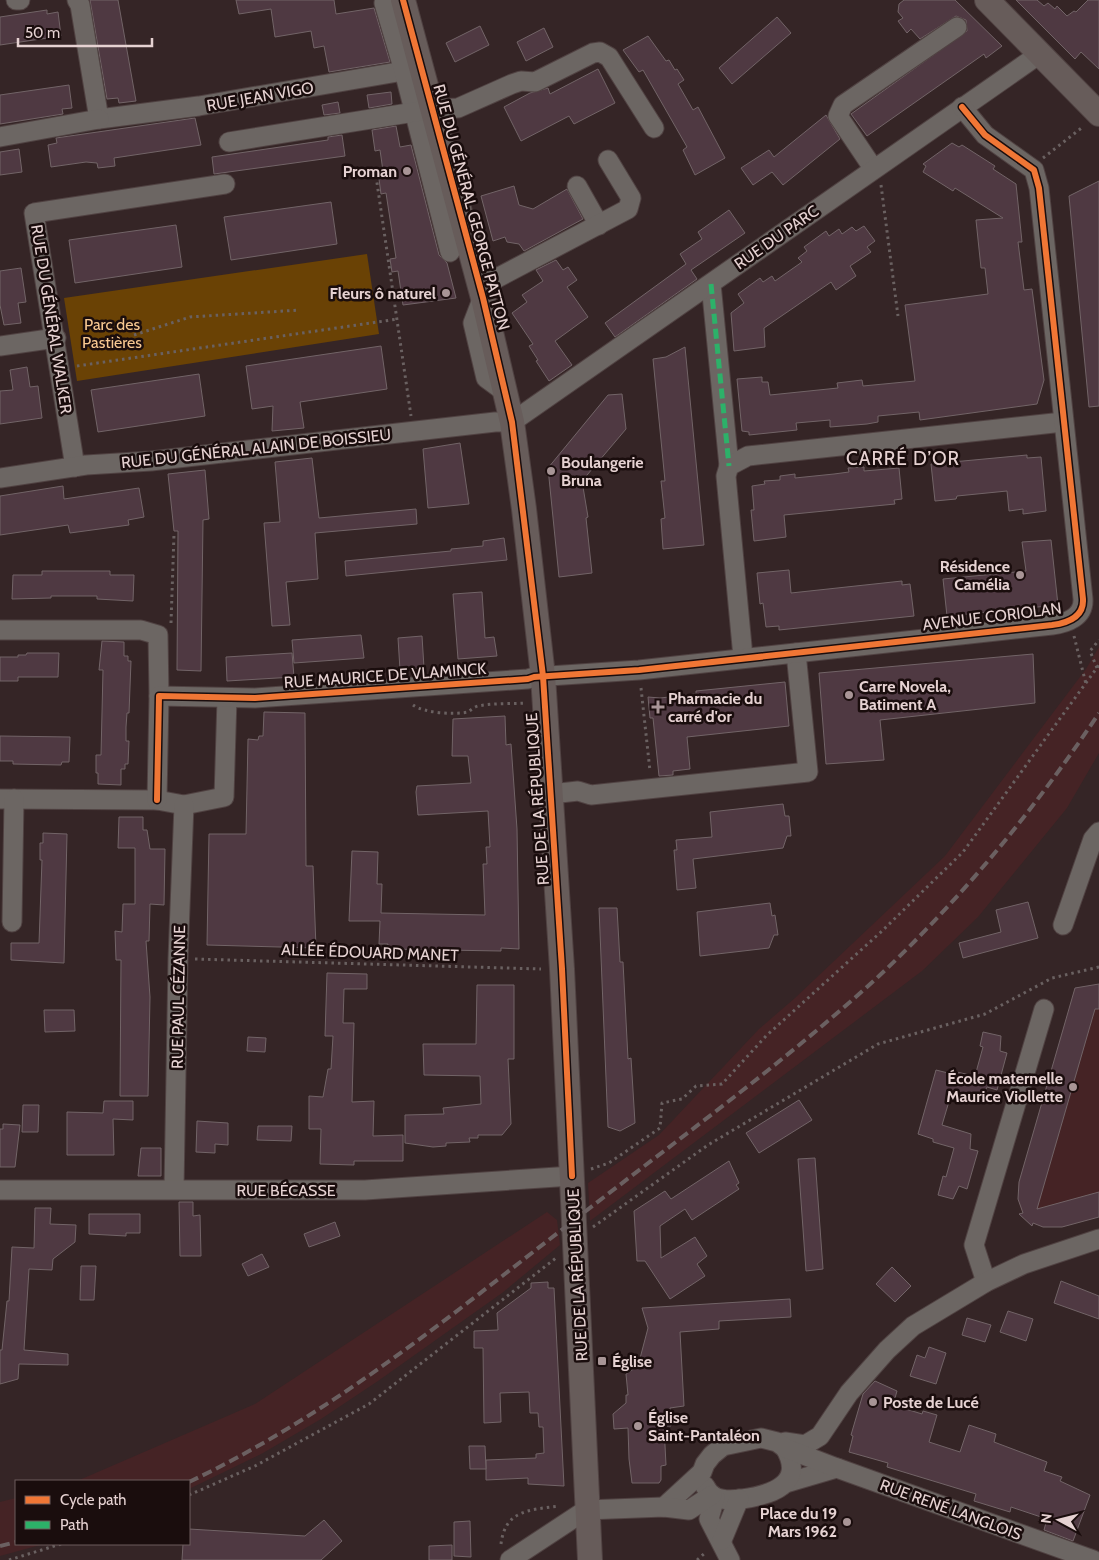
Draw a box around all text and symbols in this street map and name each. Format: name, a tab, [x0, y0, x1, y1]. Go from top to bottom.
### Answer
scale bar	[18, 15, 151, 47]
text: 50 m	[25, 24, 60, 42]
street label: RUE JEAN VIGO	[205, 78, 315, 115]
street label: RUE DU GÉNÉRAL GEORGE PATTON	[430, 82, 514, 332]
place label: Proman	[343, 162, 397, 181]
marker: Proman	[401, 165, 413, 177]
street label: RUE DU PARC	[731, 201, 822, 273]
street label: RUE DU GÉNÉRAL WALKER	[27, 223, 76, 415]
place label: Fleurs ô naturel	[330, 284, 436, 303]
marker: Fleurs ô naturel	[440, 287, 452, 299]
park label: Parc des Pastières	[82, 315, 142, 352]
street label: RUE DU GÉNÉRAL ALAIN DE BOISSIEU	[120, 425, 392, 472]
district label: CARRÉ D’OR	[846, 446, 960, 470]
place label: Boulangerie Bruna	[561, 453, 644, 490]
marker: Boulangerie Bruna	[545, 465, 557, 477]
place label: Résidence Camélia	[940, 557, 1010, 594]
marker: Résidence Camélia	[1014, 569, 1026, 581]
street label: AVENUE CORIOLAN	[921, 599, 1063, 634]
street label: RUE MAURICE DE VLAMINCK	[283, 659, 487, 692]
place label: Carre Novela, Batiment A	[859, 677, 951, 714]
place label: Pharmacie du carré d'or	[668, 689, 762, 726]
marker: Carre Novela, Batiment A	[843, 689, 855, 701]
marker: Pharmacie du carré d'or	[652, 701, 664, 713]
street label: RUE DE LA RÉPUBLIQUE	[522, 712, 553, 886]
street label: RUE PAUL CÉZANNE	[168, 925, 189, 1069]
street label: ALLÉE ÉDOUARD MANET	[281, 940, 460, 965]
place label: École maternelle Maurice Viollette	[946, 1069, 1063, 1106]
marker: École maternelle Maurice Viollette	[1067, 1081, 1079, 1093]
street label: RUE BÉCASSE	[236, 1181, 336, 1200]
street label: RUE DE LA RÉPUBLIQUE	[563, 1188, 592, 1362]
place label: Église	[612, 1352, 652, 1371]
marker: Église	[596, 1355, 608, 1367]
place label: Poste de Lucé	[883, 1393, 979, 1412]
marker: Poste de Lucé	[867, 1396, 879, 1408]
place label: Église Saint-Pantaléon	[648, 1408, 760, 1445]
marker: Église Saint-Pantaléon	[632, 1420, 644, 1432]
street label: RUE RENÉ LANGLOIS	[877, 1475, 1024, 1544]
legend	[15, 1480, 190, 1545]
text: Cycle path	[60, 1491, 126, 1509]
north arrow	[1034, 1495, 1084, 1545]
place label: Place du 19 Mars 1962	[760, 1504, 837, 1541]
text: N	[1037, 1512, 1056, 1524]
text: Path	[60, 1516, 89, 1534]
marker: Place du 19 Mars 1962	[841, 1516, 853, 1528]

